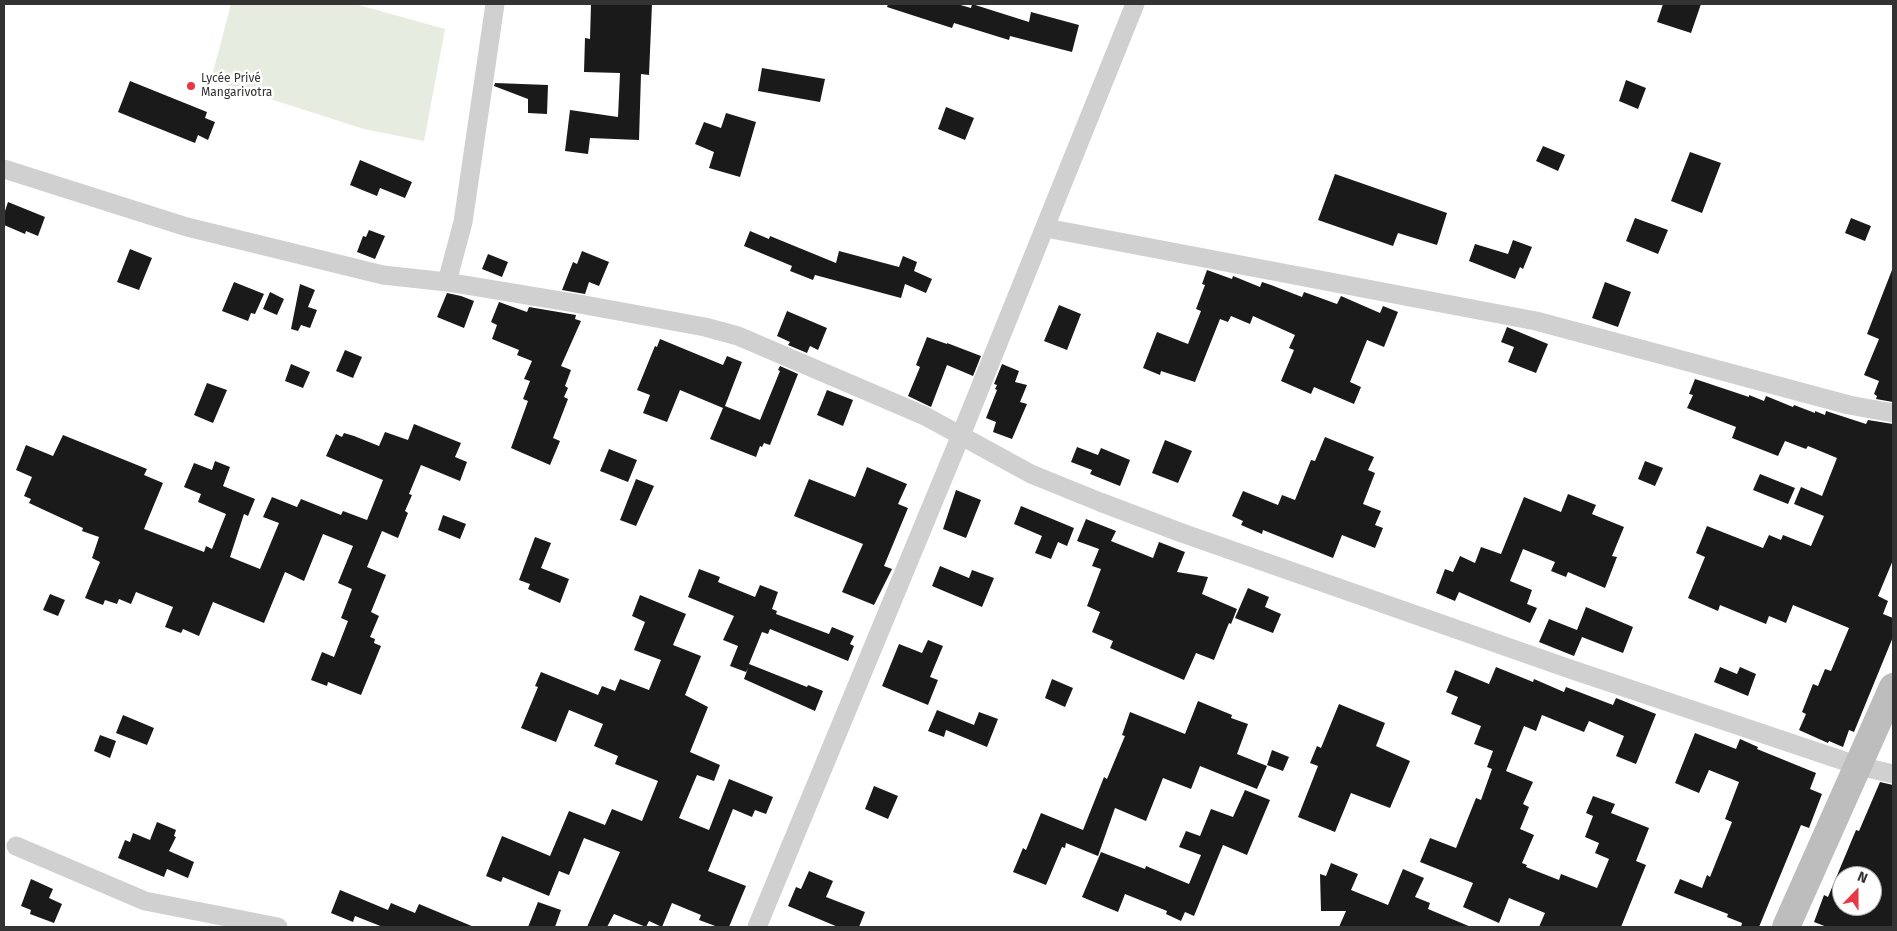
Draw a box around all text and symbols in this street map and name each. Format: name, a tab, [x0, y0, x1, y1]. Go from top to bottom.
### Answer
place label: Lycée Privé Mangarivotra	[201, 72, 272, 100]
marker: Lycée Privé Mangarivotra	[185, 80, 197, 92]
north arrow	[1832, 866, 1882, 916]
text: N	[1855, 868, 1870, 887]

